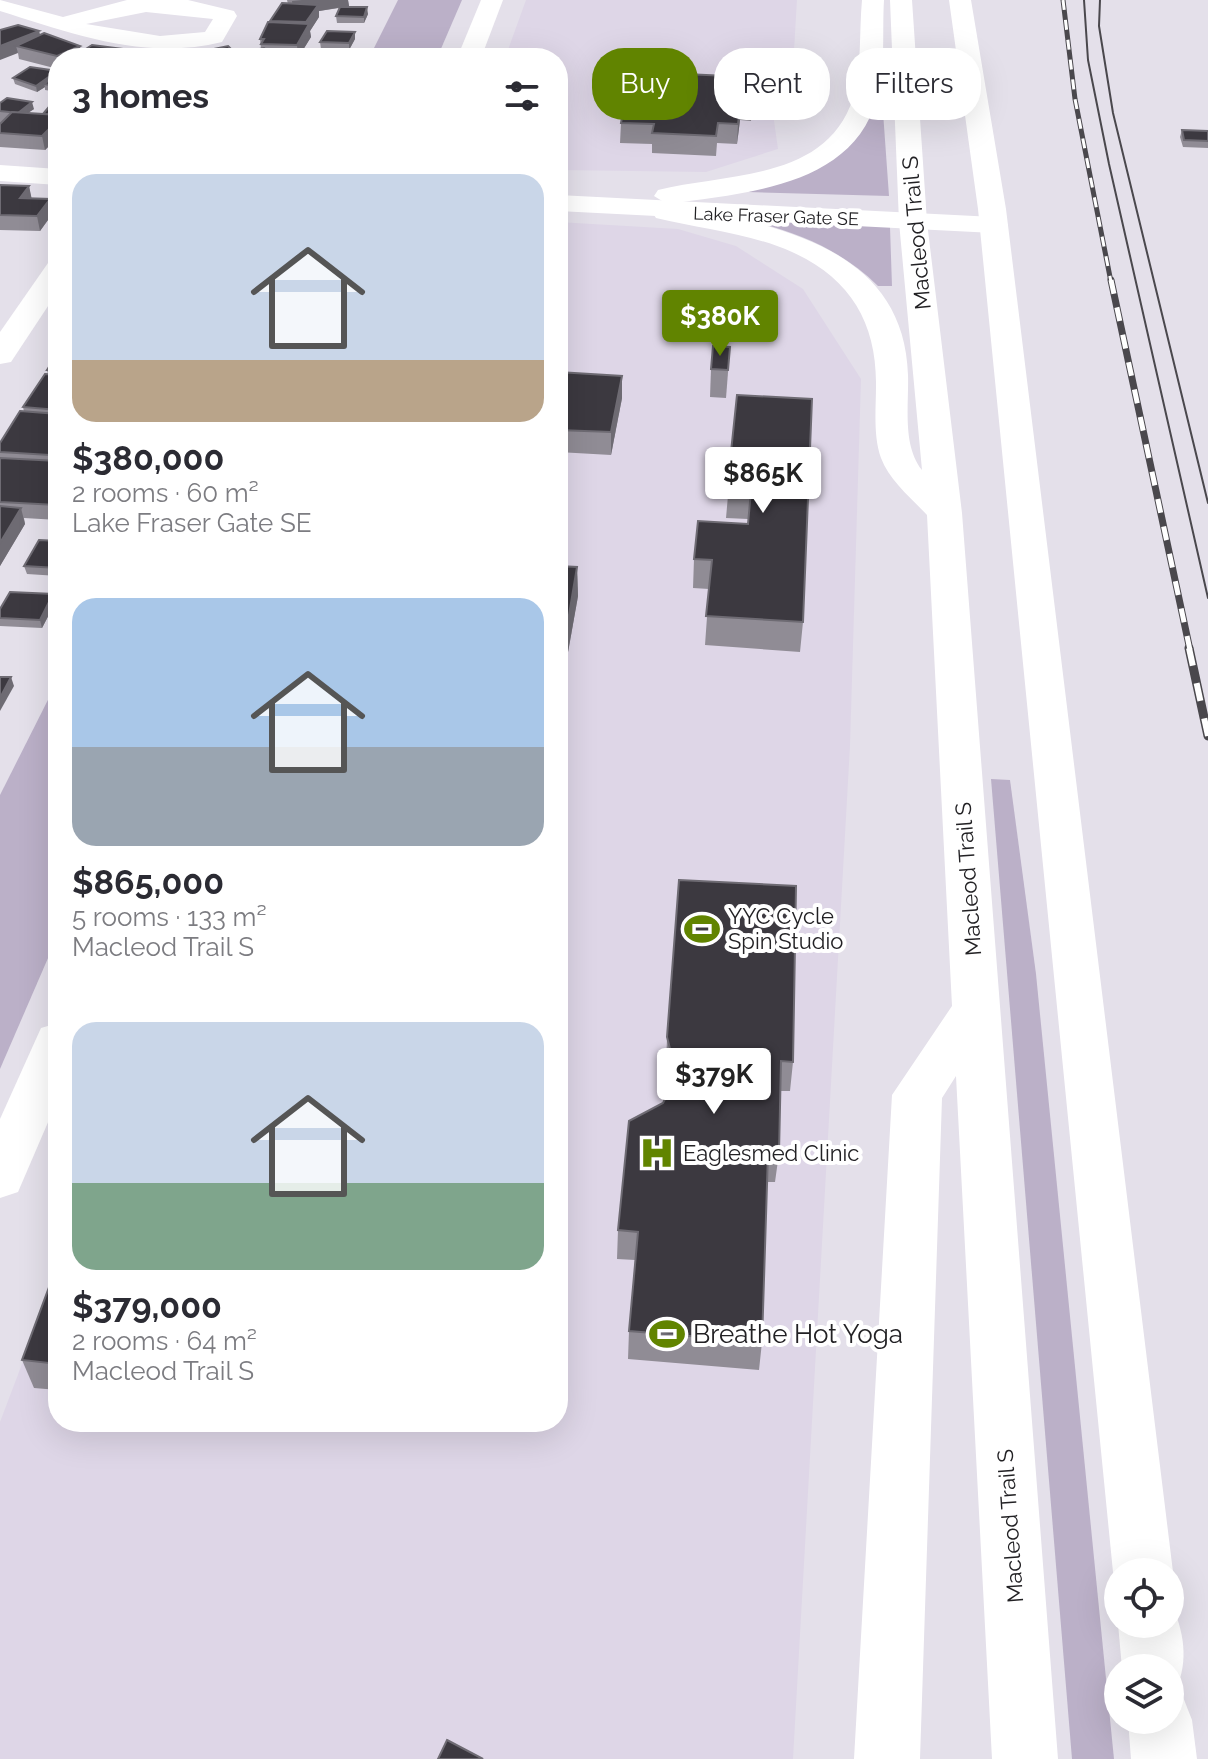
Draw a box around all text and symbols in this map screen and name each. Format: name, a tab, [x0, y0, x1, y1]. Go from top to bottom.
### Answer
chip: Buy	[592, 48, 698, 120]
chip: Rent	[714, 48, 830, 120]
chip: Filters	[846, 48, 981, 120]
icon: filters	[500, 74, 544, 118]
text: 3 homes	[72, 76, 209, 116]
street label: Macleod Trail S	[896, 155, 936, 311]
street label: Lake Fraser Gate SE	[693, 203, 859, 229]
icon: home	[236, 226, 380, 370]
pin: $380K	[664, 290, 776, 358]
text: $380K	[680, 301, 760, 331]
text: $380,000	[72, 438, 224, 478]
pin: $865K	[707, 447, 819, 515]
text: $865K	[723, 458, 803, 488]
text: 2 rooms · 60 m²	[72, 478, 259, 508]
text: Lake Fraser Gate SE	[72, 508, 312, 538]
icon: home	[236, 650, 380, 794]
street label: Macleod Trail S	[950, 801, 986, 957]
text: $865,000	[72, 862, 224, 902]
text: 5 rooms · 133 m²	[72, 902, 267, 932]
place label: YYC Cycle Spin Studio	[728, 903, 843, 954]
sports icon: YYC Cycle Spin Studio	[683, 910, 721, 948]
text: Macleod Trail S	[72, 932, 254, 962]
pin: $379K	[658, 1048, 770, 1116]
text: $379K	[675, 1059, 753, 1089]
icon: home	[236, 1074, 380, 1218]
hospital icon: Eaglesmed Clinic	[638, 1134, 676, 1172]
place label: Eaglesmed Clinic	[683, 1140, 859, 1166]
text: $379,000	[72, 1286, 222, 1326]
sports icon: Breathe Hot Yoga	[648, 1315, 686, 1353]
place label: Breathe Hot Yoga	[693, 1319, 903, 1349]
text: 2 rooms · 64 m²	[72, 1326, 257, 1356]
text: Macleod Trail S	[72, 1356, 254, 1386]
street label: Macleod Trail S	[992, 1448, 1028, 1604]
map controls	[1104, 1558, 1184, 1734]
button: locate	[1104, 1558, 1184, 1638]
button: layers	[1104, 1654, 1184, 1734]

